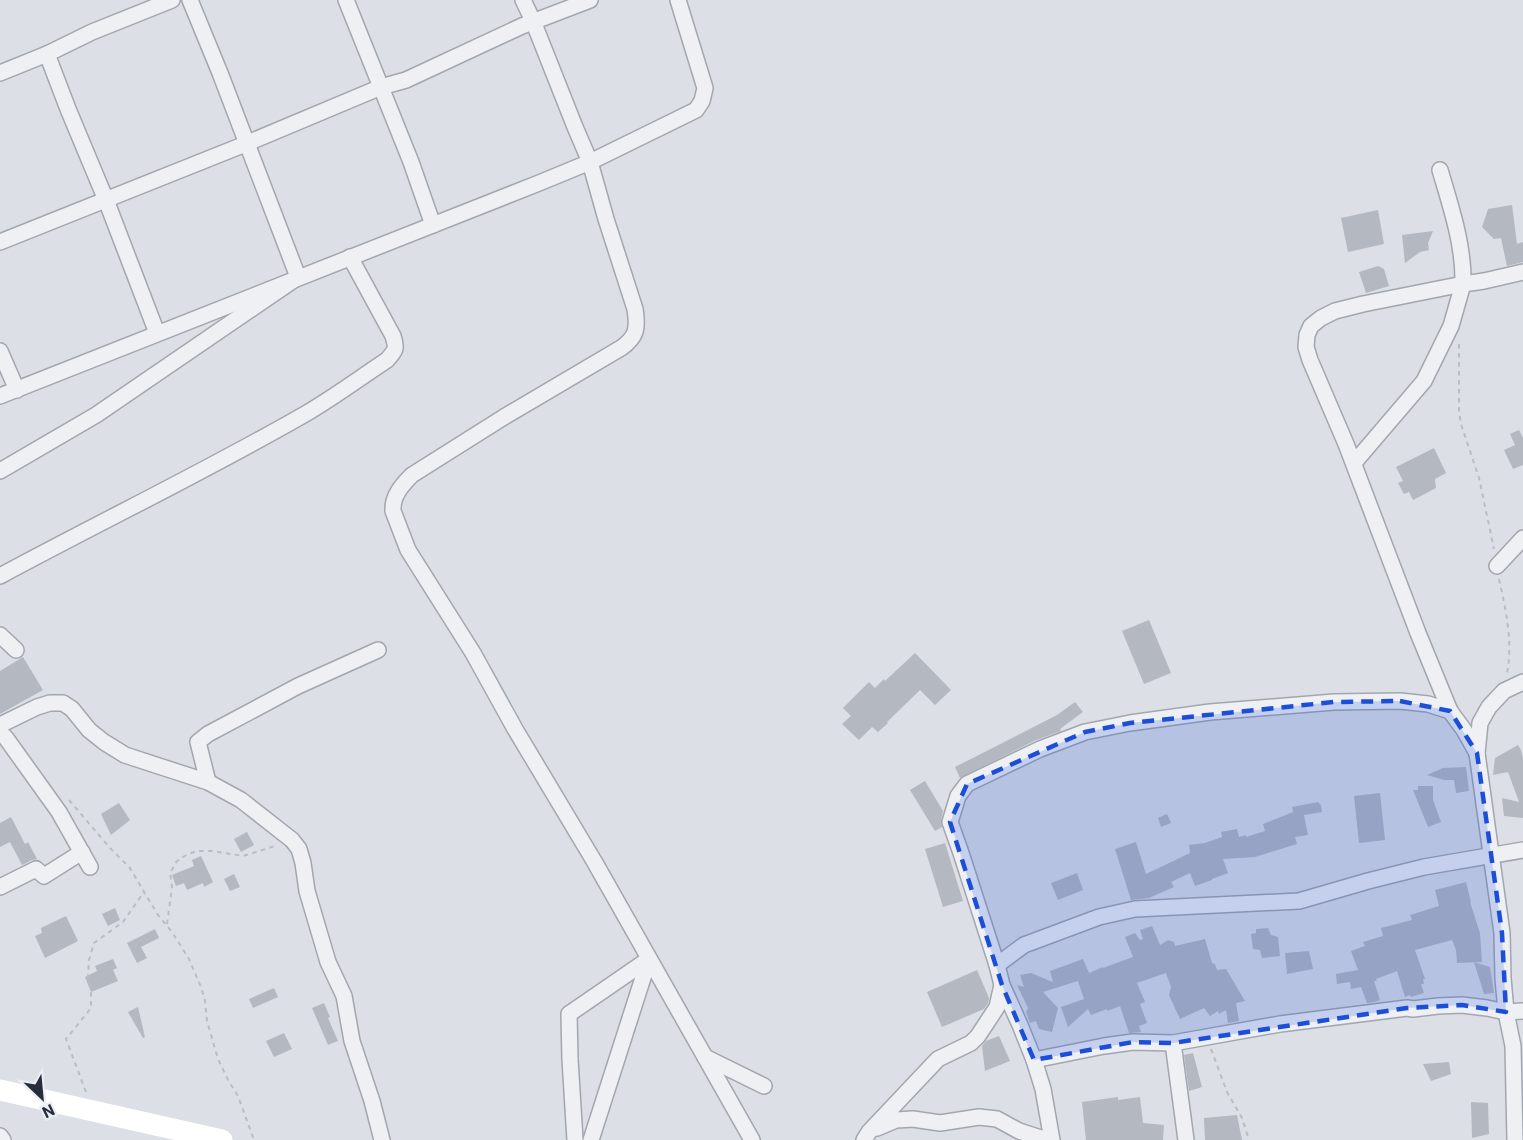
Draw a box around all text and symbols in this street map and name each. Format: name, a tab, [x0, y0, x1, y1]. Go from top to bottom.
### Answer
north arrow	[12, 1068, 72, 1128]
text: N	[39, 1100, 58, 1122]

